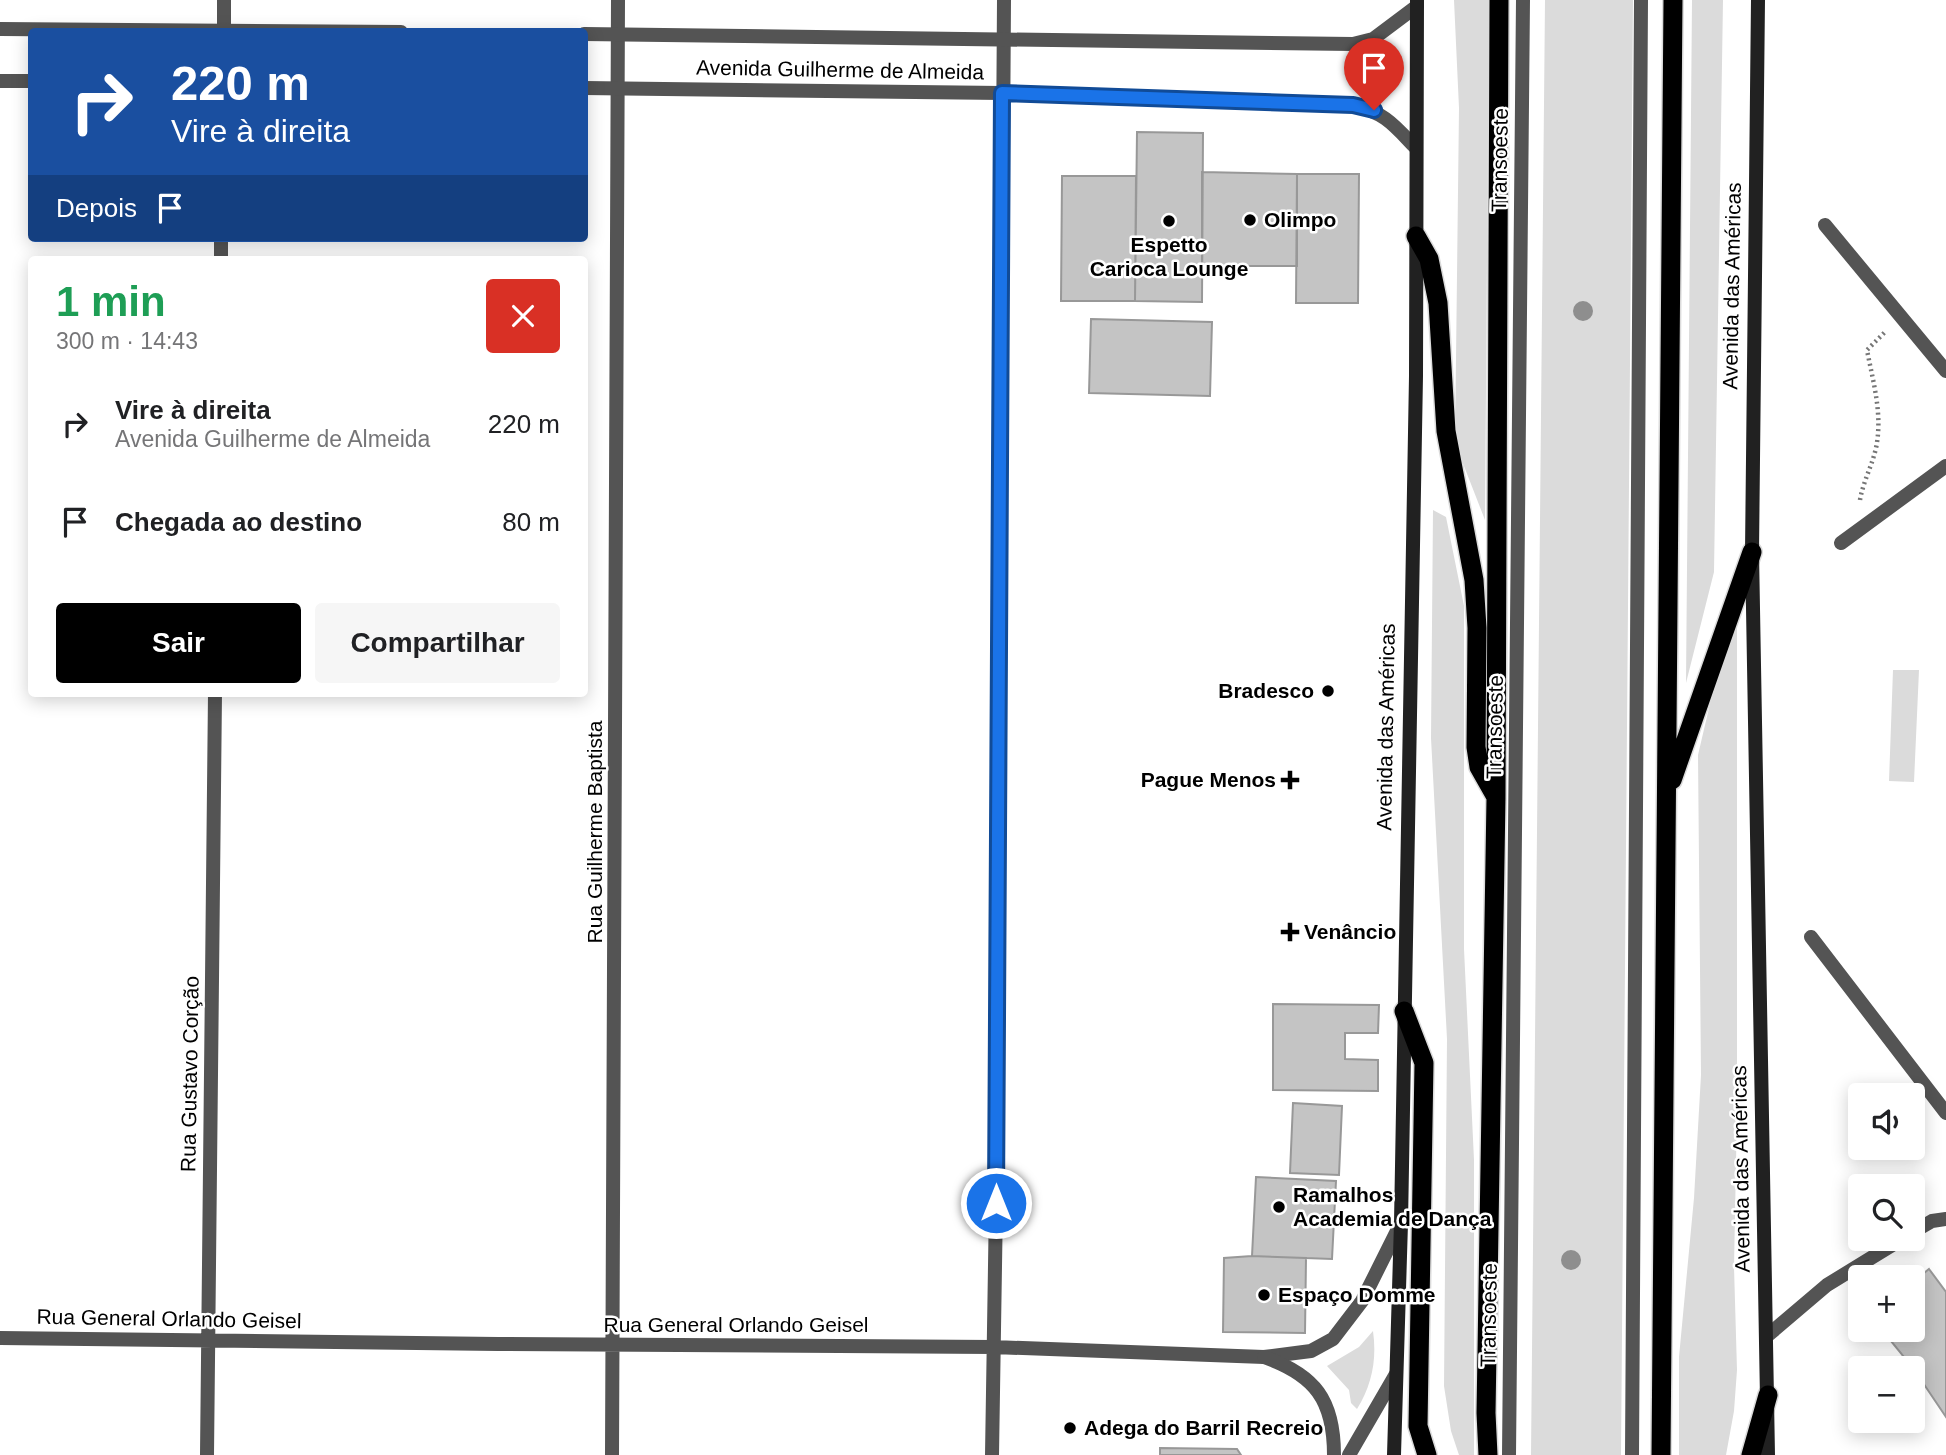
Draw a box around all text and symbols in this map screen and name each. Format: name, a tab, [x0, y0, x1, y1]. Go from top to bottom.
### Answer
pin	[1344, 38, 1404, 110]
icon: arrive	[1355, 49, 1393, 87]
street label: Avenida Guilherme de Almeida	[696, 55, 984, 84]
icon: right	[56, 56, 147, 147]
text: 220 m	[171, 56, 310, 110]
street label: Transoeste	[1487, 108, 1512, 212]
text: Vire à direita	[171, 113, 350, 149]
street label: Avenida das Américas	[1718, 182, 1745, 390]
icon: arrive	[151, 189, 189, 227]
text: Depois	[56, 193, 137, 223]
place label: Olimpo	[1264, 208, 1336, 231]
marker: Olimpo	[1242, 212, 1258, 228]
marker: Espetto Carioca Lounge	[1161, 213, 1177, 229]
place label: Espetto Carioca Lounge	[1090, 233, 1248, 280]
text: 1 min	[56, 278, 166, 325]
button: close	[486, 279, 560, 353]
text: 300 m · 14:43	[56, 328, 198, 354]
text: Vire à direita	[115, 395, 271, 425]
icon: right	[56, 405, 94, 443]
text: 220 m	[488, 409, 560, 439]
text: Avenida Guilherme de Almeida	[115, 426, 430, 452]
icon: arrive	[56, 503, 94, 541]
text: Chegada ao destino	[115, 507, 362, 537]
text: 80 m	[502, 507, 560, 537]
button: Sair	[56, 603, 301, 683]
button: Compartilhar	[315, 603, 560, 683]
street label: Avenida das Américas	[1372, 623, 1399, 831]
street label: Transoeste	[1482, 675, 1507, 779]
place label: Bradesco	[1218, 679, 1314, 702]
marker: Bradesco	[1320, 683, 1336, 699]
street label: Rua Guilherme Baptista	[583, 720, 606, 943]
place label: Pague Menos	[1141, 768, 1276, 791]
marker: Pague Menos	[1282, 772, 1298, 788]
place label: Venâncio	[1304, 920, 1396, 943]
marker: Venâncio	[1282, 924, 1298, 940]
street label: Rua Gustavo Corção	[176, 976, 203, 1172]
street label: Avenida das Américas	[1727, 1065, 1754, 1273]
map controls	[1848, 1083, 1925, 1433]
button: sound	[1848, 1083, 1925, 1160]
position arrow	[959, 1166, 1033, 1240]
button: search	[1848, 1174, 1925, 1251]
place label: Ramalhos Academia de Dança	[1293, 1183, 1492, 1230]
marker: Ramalhos Academia de Dança	[1271, 1199, 1287, 1215]
street label: Transoeste	[1476, 1263, 1501, 1367]
button: +	[1848, 1265, 1925, 1342]
place label: Espaço Domme	[1278, 1283, 1436, 1306]
marker: Espaço Domme	[1256, 1287, 1272, 1303]
street label: Rua General Orlando Geisel	[36, 1305, 302, 1332]
street label: Rua General Orlando Geisel	[604, 1313, 868, 1336]
button: −	[1848, 1356, 1925, 1433]
place label: Adega do Barril Recreio	[1084, 1416, 1323, 1439]
marker: Adega do Barril Recreio	[1062, 1420, 1078, 1436]

